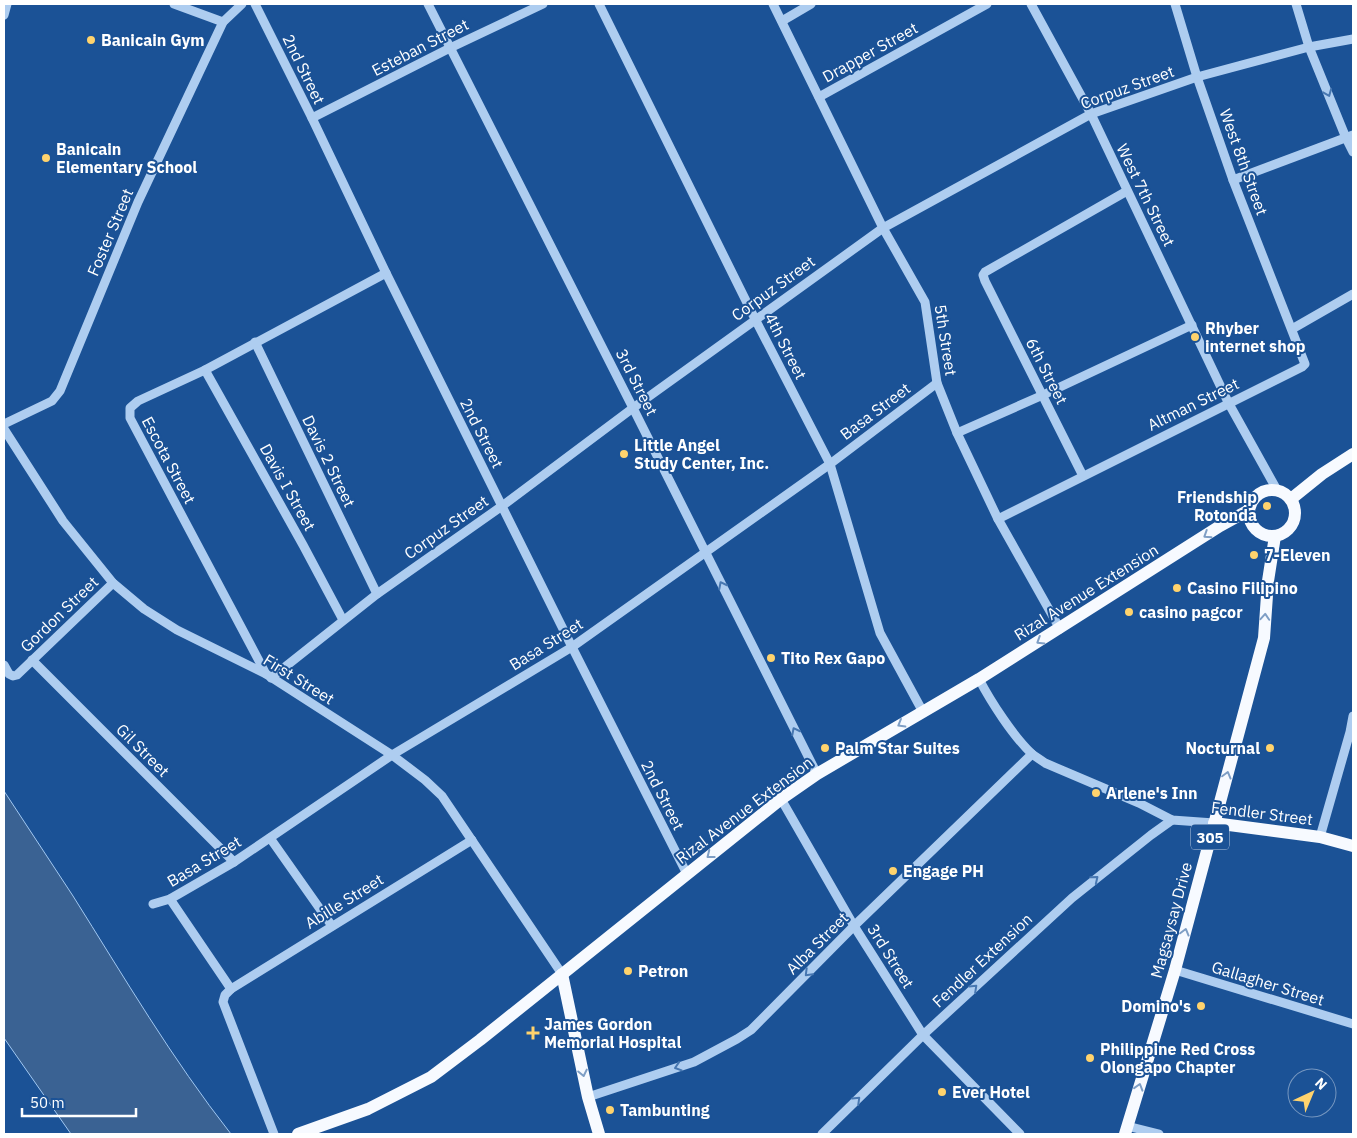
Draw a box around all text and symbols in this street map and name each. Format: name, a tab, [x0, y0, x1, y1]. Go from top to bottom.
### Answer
street label: Esteban Street	[368, 14, 472, 80]
street label: Drapper Street	[819, 18, 921, 86]
place label: Banicain Gym	[101, 30, 205, 50]
street label: 2nd Street	[278, 31, 330, 107]
marker: Banicain Gym	[85, 34, 97, 46]
street label: Corpuz Street	[1077, 61, 1177, 113]
one-way arrow	[1322, 88, 1332, 96]
street label: West 8th Street	[1215, 106, 1273, 218]
place label: Banicain Elementary School	[56, 139, 197, 177]
street label: West 7th Street	[1112, 140, 1180, 250]
marker: Banicain Elementary School	[40, 152, 52, 164]
street label: Foster Street	[83, 185, 137, 279]
street label: Corpuz Street	[727, 251, 819, 325]
street label: 5th Street	[930, 303, 962, 377]
street label: 4th Street	[761, 309, 811, 383]
place label: Rhyber internet shop	[1205, 318, 1306, 356]
marker: Rhyber internet shop	[1189, 331, 1201, 343]
street label: 6th Street	[1022, 334, 1072, 408]
street label: 3rd Street	[612, 345, 662, 419]
street label: Altman Street	[1144, 373, 1242, 435]
street label: Basa Street	[836, 378, 914, 444]
street label: 2nd Street	[456, 395, 508, 471]
street label: Davis 2 Street	[298, 412, 360, 510]
street label: Escota Street	[138, 413, 200, 507]
place label: Little Angel Study Center, Inc.	[634, 435, 769, 473]
street label: Davis I Street	[256, 440, 320, 534]
marker: Little Angel Study Center, Inc.	[618, 448, 630, 460]
place label: Friendship Rotonda	[1177, 487, 1257, 525]
street label: Corpuz Street	[400, 491, 492, 563]
marker: Friendship Rotonda	[1261, 500, 1273, 512]
one-way arrow	[1203, 528, 1212, 538]
street label: Rizal Avenue Extension	[1010, 539, 1162, 645]
place label: 7-Eleven	[1264, 545, 1330, 565]
marker: 7-Eleven	[1248, 549, 1260, 561]
street label: Gordon Street	[16, 572, 102, 656]
place label: Casino Filipino	[1187, 578, 1298, 598]
one-way arrow	[718, 581, 728, 590]
marker: Casino Filipino	[1171, 582, 1183, 594]
place label: casino pagcor	[1139, 602, 1243, 622]
marker: casino pagcor	[1123, 606, 1135, 618]
one-way arrow	[1260, 613, 1271, 621]
street label: Basa Street	[506, 614, 586, 674]
one-way arrow	[1037, 635, 1046, 644]
place label: Tito Rex Gapo	[781, 648, 885, 668]
street label: First Street	[260, 649, 338, 709]
marker: Tito Rex Gapo	[765, 652, 777, 664]
one-way arrow	[898, 718, 907, 728]
street label: Gil Street	[112, 719, 174, 781]
one-way arrow	[791, 727, 801, 736]
place label: Palm Star Suites	[835, 738, 960, 758]
place label: Nocturnal	[1186, 738, 1260, 758]
marker: Palm Star Suites	[819, 742, 831, 754]
marker: Nocturnal	[1264, 742, 1276, 754]
street label: Rizal Avenue Extension	[672, 752, 816, 868]
street label: 2nd Street	[637, 757, 689, 833]
one-way arrow	[1221, 770, 1232, 779]
place label: Arlene's Inn	[1106, 783, 1198, 803]
marker: Arlene's Inn	[1090, 787, 1102, 799]
street label: Fendler Street	[1210, 797, 1314, 829]
road number: 305	[1191, 824, 1229, 850]
street label: Basa Street	[163, 831, 245, 891]
one-way arrow	[706, 850, 715, 859]
street label: Magsaysay Drive	[1146, 860, 1196, 980]
place label: Engage PH	[903, 861, 984, 881]
marker: Engage PH	[887, 865, 899, 877]
street label: Abille Street	[301, 869, 387, 933]
one-way arrow	[1089, 877, 1098, 885]
street label: Alba Street	[782, 908, 852, 978]
street label: Fendler Extension	[928, 909, 1036, 1011]
street label: 3rd Street	[863, 920, 919, 992]
one-way arrow	[1179, 927, 1190, 936]
street label: Gallagher Street	[1209, 956, 1327, 1010]
place label: Petron	[638, 961, 688, 981]
marker: Petron	[622, 965, 634, 977]
one-way arrow	[804, 967, 813, 976]
one-way arrow	[969, 985, 978, 994]
place label: Domino's	[1121, 996, 1191, 1016]
marker: Domino's	[1195, 1000, 1207, 1012]
place label: James Gordon Memorial Hospital	[544, 1014, 681, 1052]
marker: James Gordon Memorial Hospital	[526, 1026, 540, 1040]
place label: Philippine Red Cross Olongapo Chapter	[1100, 1039, 1255, 1077]
marker: Philippine Red Cross Olongapo Chapter	[1084, 1052, 1096, 1064]
one-way arrow	[674, 1061, 683, 1071]
north arrow	[1287, 1068, 1337, 1118]
one-way arrow	[577, 1069, 588, 1078]
text: N	[1311, 1074, 1331, 1094]
place label: Ever Hotel	[952, 1082, 1030, 1102]
one-way arrow	[1133, 1084, 1143, 1092]
scale bar	[22, 1086, 136, 1118]
marker: Ever Hotel	[936, 1086, 948, 1098]
text: 50 m	[30, 1093, 65, 1112]
one-way arrow	[851, 1097, 860, 1106]
place label: Tambunting	[620, 1100, 710, 1120]
marker: Tambunting	[604, 1104, 616, 1116]

